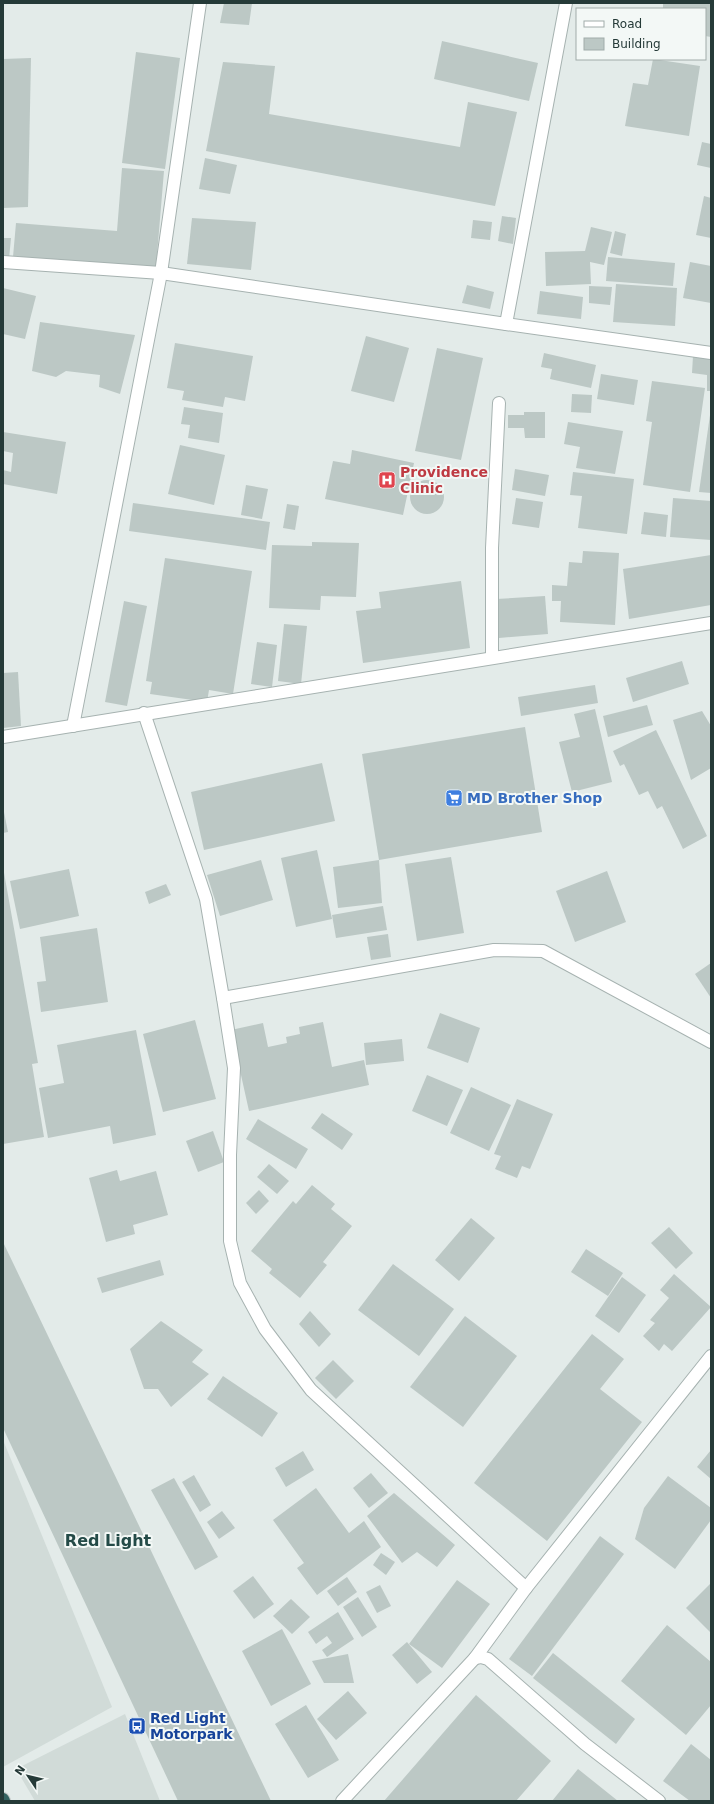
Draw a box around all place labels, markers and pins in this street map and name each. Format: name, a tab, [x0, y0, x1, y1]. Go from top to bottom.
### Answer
place label: Providence Clinic	[400, 464, 488, 496]
hospital icon: Providence Clinic	[377, 470, 397, 490]
supermarket icon: MD Brother Shop	[444, 788, 464, 808]
place label: MD Brother Shop	[467, 790, 602, 806]
place label: Red Light Motorpark	[150, 1710, 233, 1742]
bus stop icon: Red Light Motorpark	[127, 1716, 147, 1736]

